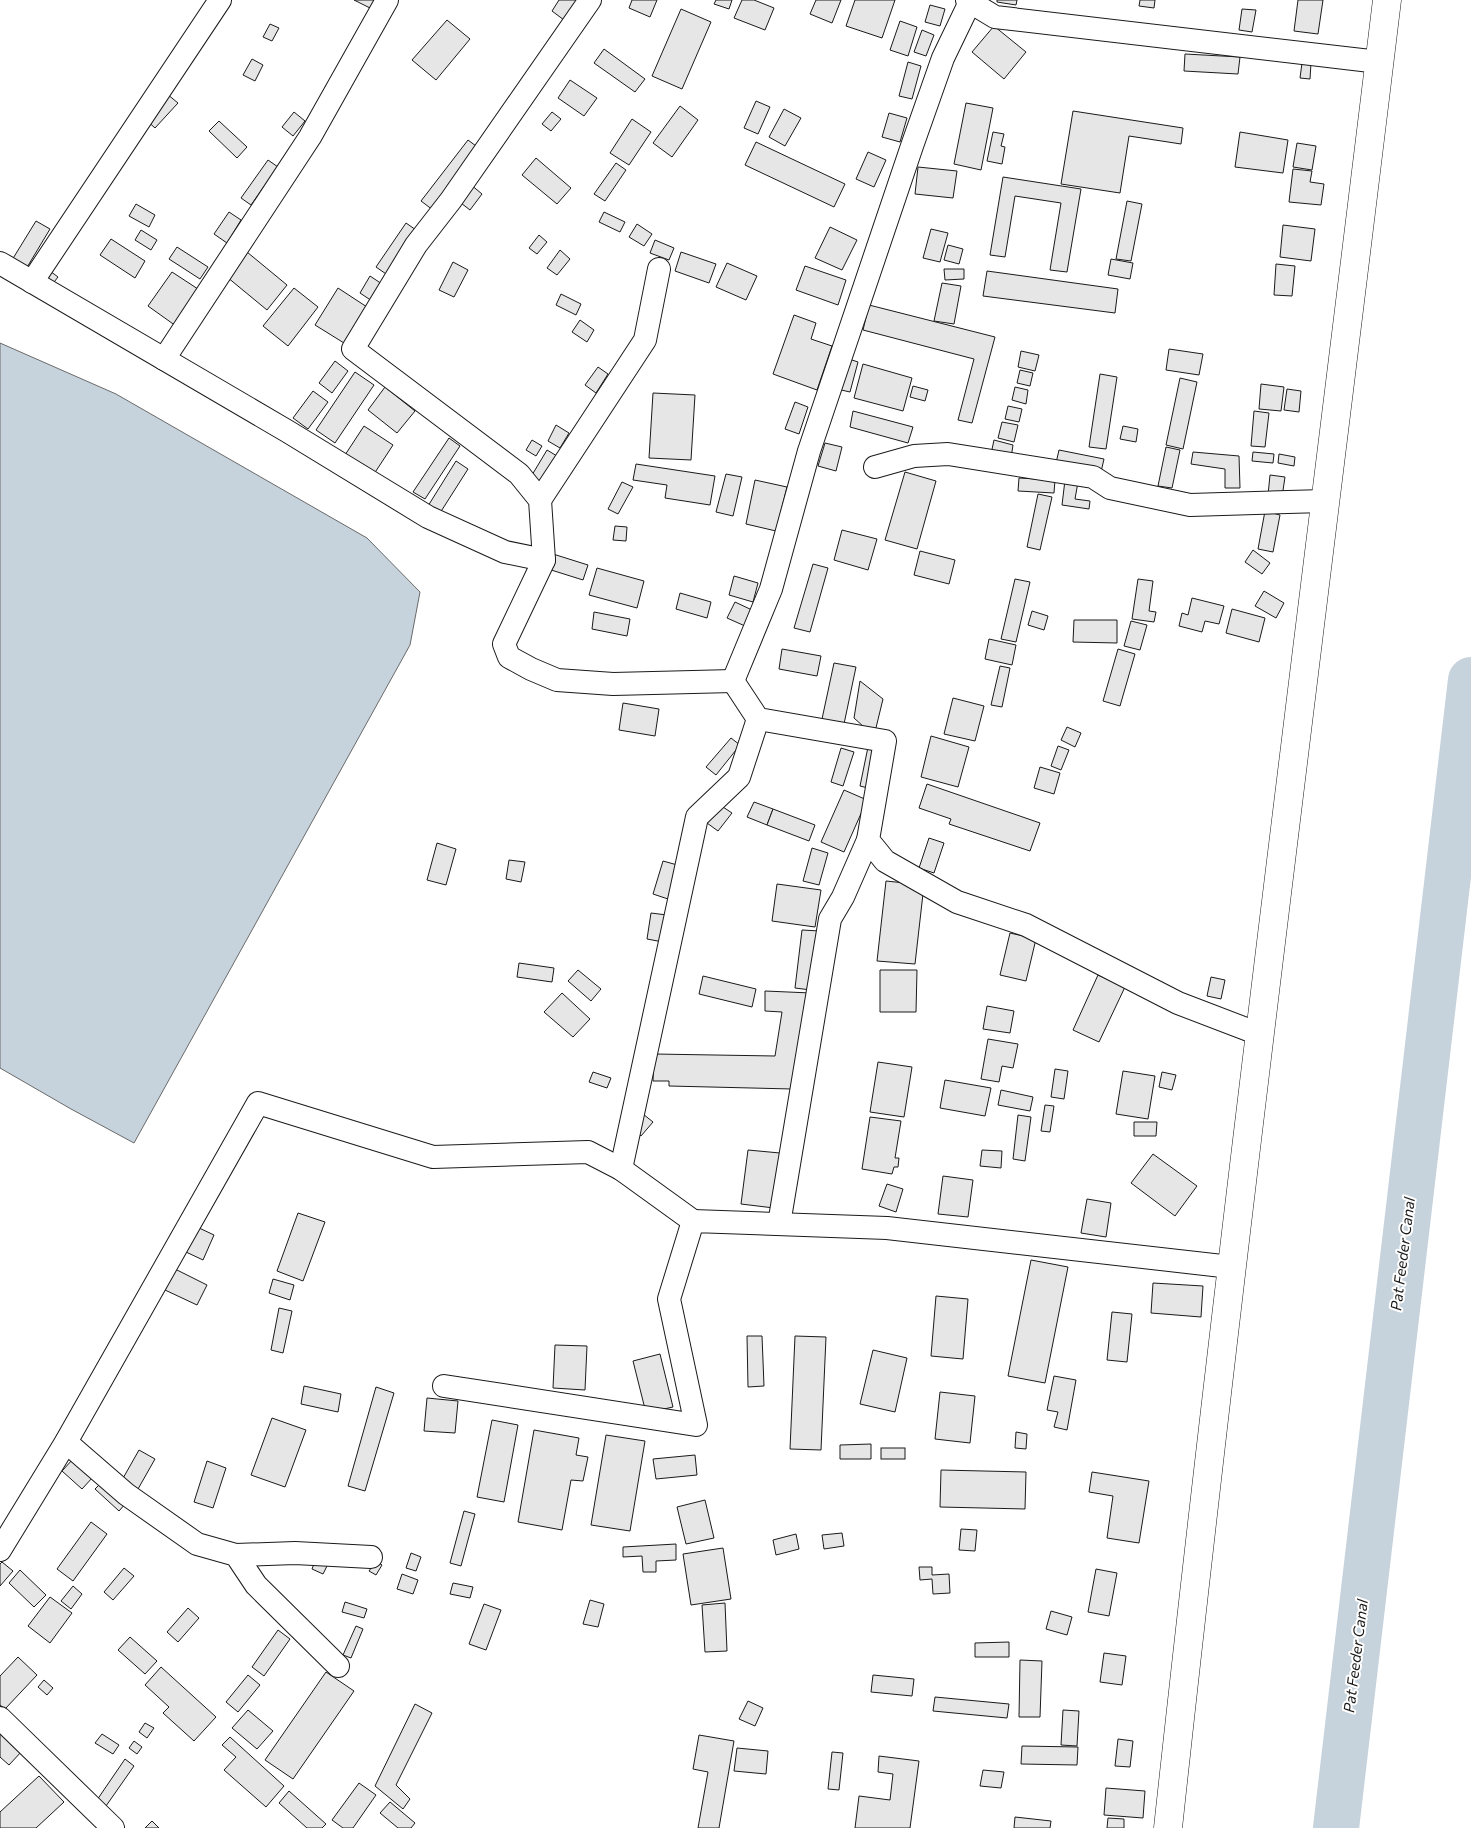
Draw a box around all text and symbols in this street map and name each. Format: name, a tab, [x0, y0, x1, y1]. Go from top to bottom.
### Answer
water label: Pat Feeder Canal	[1386, 1195, 1418, 1312]
water label: Pat Feeder Canal	[1339, 1597, 1371, 1714]

